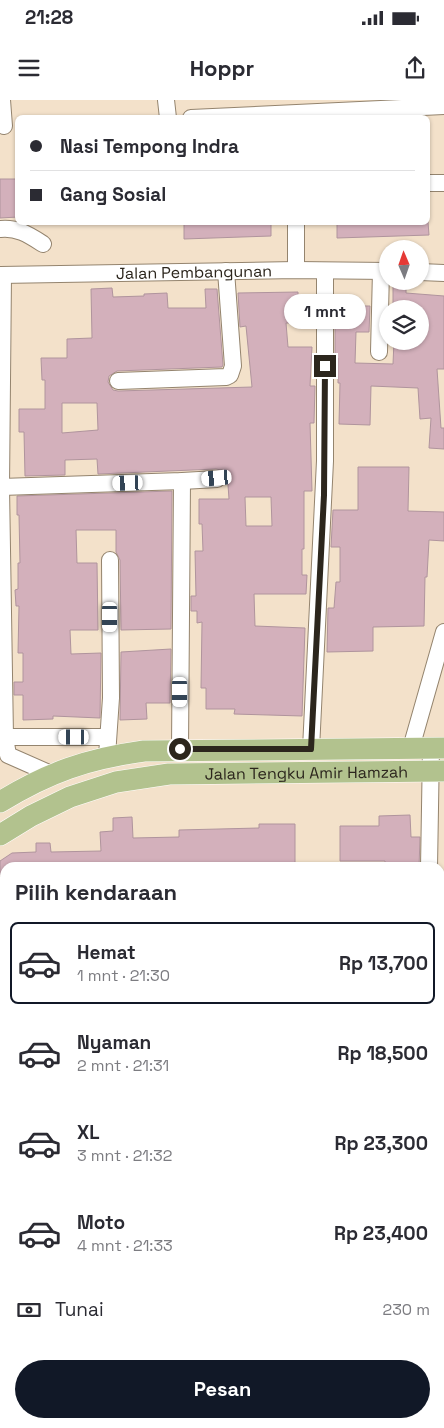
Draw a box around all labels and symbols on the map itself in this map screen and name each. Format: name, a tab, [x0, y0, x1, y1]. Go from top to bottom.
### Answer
north arrow	[379, 240, 429, 290]
street label: Jalan Pembangunan	[116, 260, 272, 284]
callout: 1 mnt	[284, 294, 366, 328]
route end	[314, 355, 336, 377]
car	[201, 469, 232, 487]
car	[112, 475, 143, 491]
car	[102, 602, 117, 632]
car	[172, 677, 187, 707]
car	[59, 730, 89, 745]
route start	[169, 738, 191, 760]
street label: Jalan Tengku Amir Hamzah	[204, 761, 408, 785]

